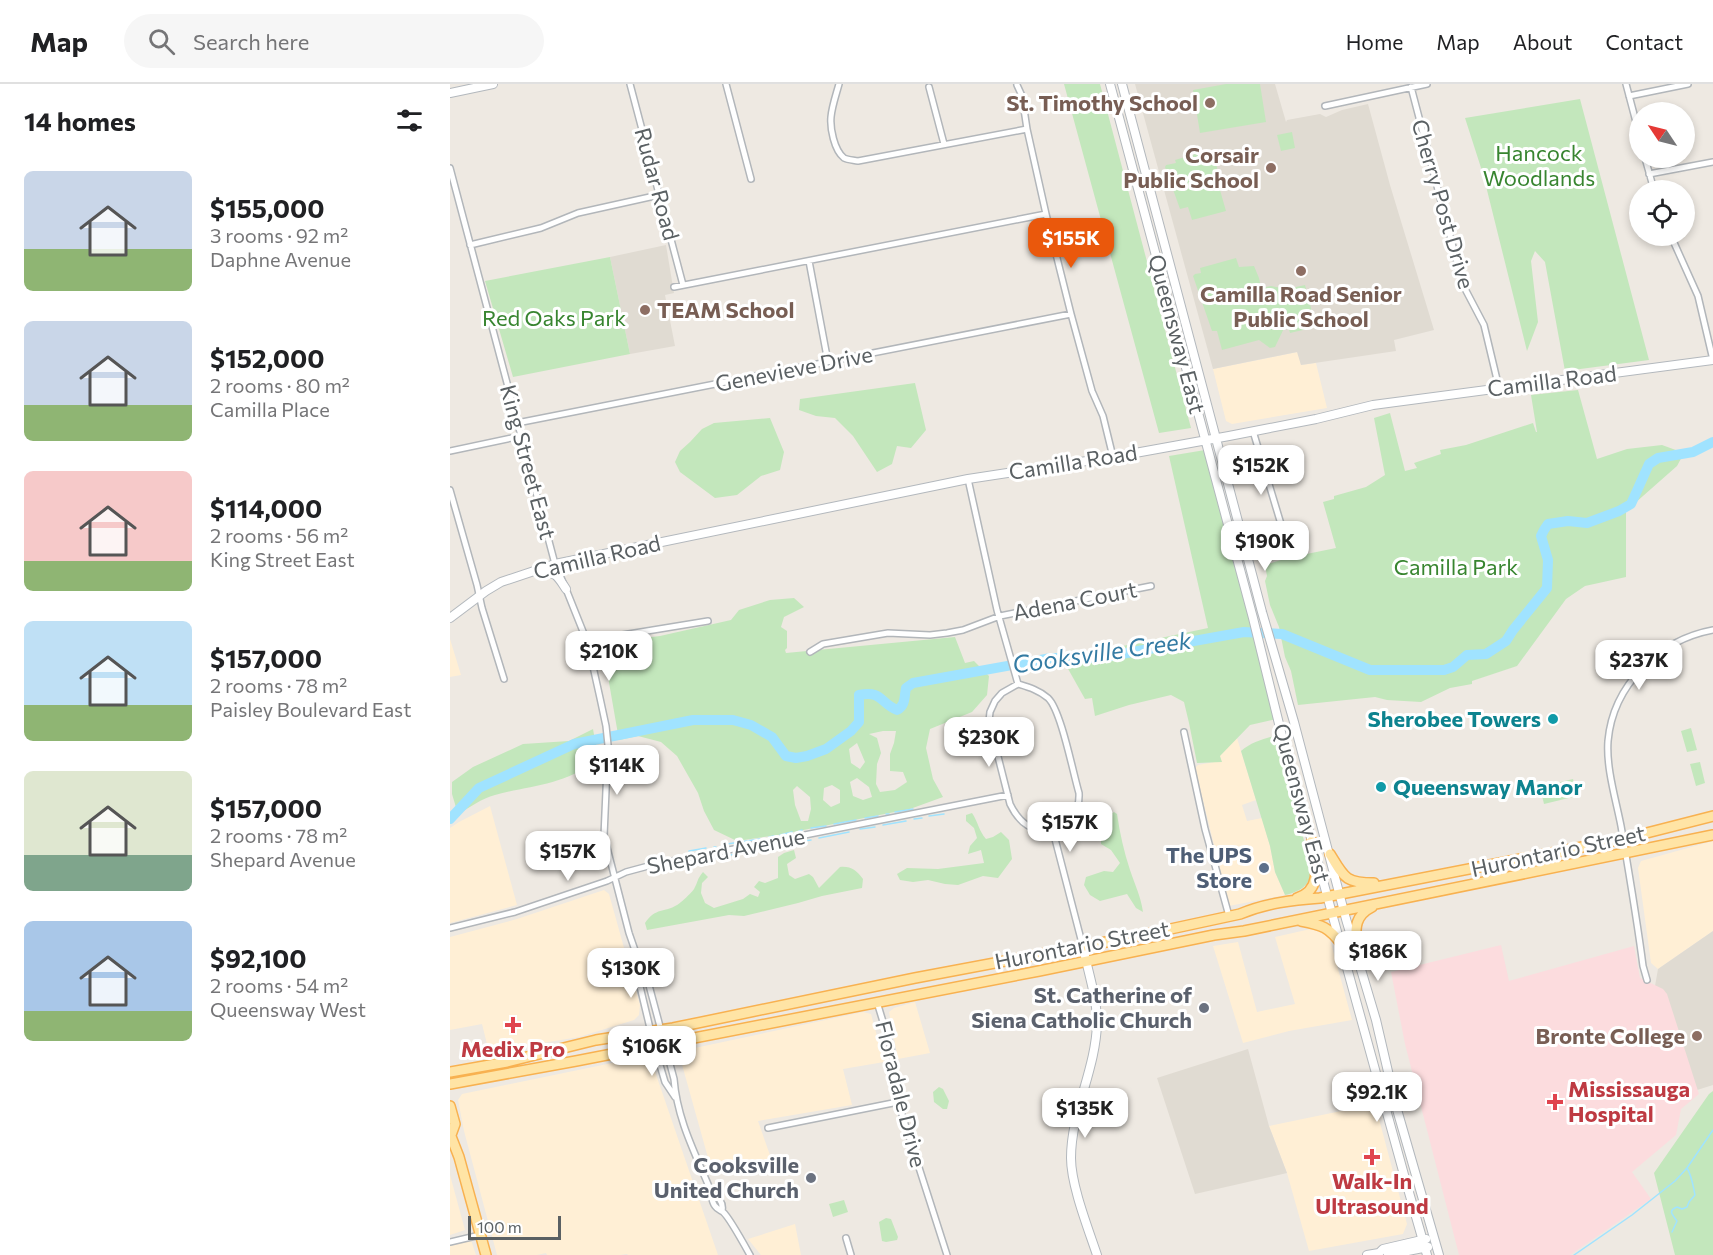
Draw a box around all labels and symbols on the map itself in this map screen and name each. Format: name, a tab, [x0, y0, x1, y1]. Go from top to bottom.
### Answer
place label: St. Timothy School	[1006, 89, 1198, 116]
marker: St. Timothy School	[1203, 96, 1217, 110]
north arrow	[1629, 102, 1695, 168]
street label: Cherry Post Drive	[1406, 116, 1481, 292]
street label: Rudar Road	[629, 125, 685, 243]
park label: Hancock Woodlands	[1483, 139, 1595, 191]
place label: Corsair Public School	[1123, 141, 1259, 193]
marker: Corsair Public School	[1264, 161, 1278, 175]
pin: $155K	[1029, 218, 1113, 269]
street label: Queensway East	[1143, 251, 1212, 416]
marker: Camilla Road Senior Public School	[1294, 264, 1308, 278]
place label: Camilla Road Senior Public School	[1200, 280, 1402, 332]
place label: TEAM School	[657, 296, 794, 323]
marker: TEAM School	[638, 303, 652, 317]
park label: Red Oaks Park	[482, 304, 626, 331]
street label: Genevieve Drive	[713, 340, 875, 397]
street label: Camilla Road	[1486, 359, 1618, 402]
street label: King Street East	[495, 382, 562, 542]
street label: Camilla Road	[1007, 438, 1139, 485]
pin: $152K	[1219, 445, 1303, 496]
pin: $190K	[1223, 521, 1307, 572]
street label: Camilla Road	[531, 529, 663, 584]
park label: Camilla Park	[1394, 553, 1518, 580]
street label: Adena Court	[1011, 575, 1139, 626]
water label: Cooksville Creek	[1010, 624, 1194, 678]
pin: $210K	[567, 631, 651, 682]
pin: $237K	[1597, 640, 1681, 691]
place label: Sherobee Towers	[1368, 705, 1541, 732]
marker: Sherobee Towers	[1546, 712, 1560, 726]
pin: $230K	[947, 717, 1031, 768]
street label: Queensway East	[1268, 720, 1337, 885]
pin: $114K	[575, 745, 659, 796]
place label: Queensway Manor	[1393, 773, 1583, 800]
marker: Queensway Manor	[1374, 780, 1388, 794]
pin: $157K	[1028, 802, 1112, 853]
street label: Hurontario Street	[1468, 819, 1647, 882]
street label: Shepard Avenue	[645, 822, 807, 879]
pin: $157K	[526, 831, 610, 882]
place label: The UPS Store	[1166, 841, 1252, 893]
marker: The UPS Store	[1257, 861, 1271, 875]
street label: Hurontario Street	[992, 914, 1172, 975]
pin: $186K	[1336, 931, 1420, 982]
pin: $130K	[589, 948, 673, 999]
place label: St. Catherine of Siena Catholic Church	[971, 981, 1193, 1033]
marker: St. Catherine of Siena Catholic Church	[1197, 1001, 1211, 1015]
marker: Medix Pro	[504, 1016, 522, 1034]
street label: Floradale Drive	[870, 1018, 933, 1170]
place label: Bronte College	[1536, 1022, 1685, 1049]
pin: $106K	[610, 1026, 694, 1077]
marker: Bronte College	[1690, 1029, 1704, 1043]
place label: Medix Pro	[461, 1035, 565, 1062]
pin: $92.1K	[1328, 1072, 1426, 1123]
place label: Mississauga Hospital	[1568, 1075, 1690, 1127]
pin: $135K	[1043, 1088, 1127, 1139]
marker: Mississauga Hospital	[1546, 1093, 1564, 1111]
marker: Walk-In Ultrasound	[1363, 1148, 1381, 1166]
place label: Cooksville United Church	[654, 1151, 799, 1203]
place label: Walk-In Ultrasound	[1315, 1167, 1429, 1219]
marker: Cooksville United Church	[804, 1171, 818, 1185]
scale bar	[468, 1213, 561, 1240]

